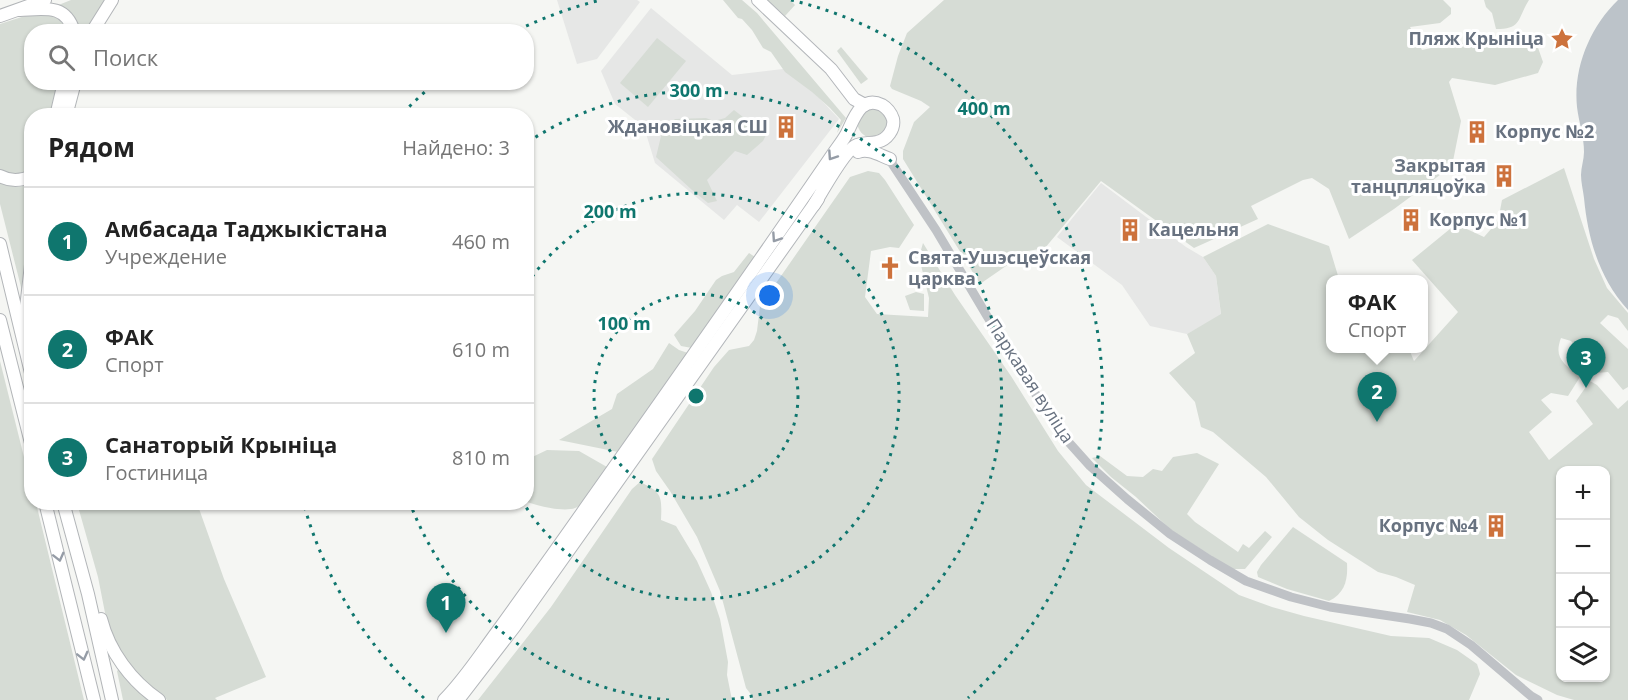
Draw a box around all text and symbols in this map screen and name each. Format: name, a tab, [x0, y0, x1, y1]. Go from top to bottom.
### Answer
search box	[24, 24, 534, 90]
place label: Пляж Крыніца	[1408, 26, 1544, 50]
place icon: Пляж Крыніца	[1549, 26, 1575, 52]
icon: search	[45, 41, 78, 74]
text: Поиск	[93, 42, 158, 72]
text: 300 m	[669, 78, 723, 102]
text: 400 m	[957, 96, 1011, 120]
place label: Ждановіцкая СШ	[608, 114, 768, 138]
building icon: Ждановіцкая СШ	[773, 114, 799, 140]
building icon: Корпус №2	[1464, 119, 1490, 145]
place label: Корпус №2	[1495, 119, 1594, 143]
text: Рядом	[48, 129, 135, 165]
text: Найдено: 3	[402, 134, 510, 161]
one-way arrow	[828, 149, 839, 160]
place label: Закрытая танцпляцоўка	[1351, 153, 1486, 198]
building icon: Закрытая танцпляцоўка	[1491, 163, 1517, 189]
text: 200 m	[583, 199, 637, 223]
building icon: Корпус №1	[1398, 207, 1424, 233]
place label: Корпус №1	[1429, 207, 1528, 231]
text: Амбасада Таджыкістана	[105, 213, 387, 243]
building icon: Кацельня	[1117, 217, 1143, 243]
place label: Кацельня	[1148, 217, 1239, 241]
text: 1	[62, 228, 73, 255]
text: 460 m	[452, 228, 510, 255]
one-way arrow	[772, 231, 783, 242]
text: Учреждение	[105, 243, 227, 270]
place label: Свята-Ушэсцеўская царква	[908, 245, 1091, 290]
church icon: Свята-Ушэсцеўская царква	[877, 255, 903, 281]
popup	[1326, 275, 1428, 353]
your location	[755, 281, 784, 310]
text: ФАК	[1348, 286, 1397, 316]
text: 100 m	[597, 311, 651, 335]
street label: Паркавая вуліца	[982, 314, 1080, 447]
text: Спорт	[1348, 316, 1406, 343]
text: ФАК	[105, 321, 154, 351]
text: 2	[62, 336, 73, 363]
text: 610 m	[452, 336, 510, 363]
pin: 3	[1566, 338, 1606, 388]
text: Спорт	[105, 351, 164, 378]
pin: 2	[1358, 372, 1396, 422]
centre of rings	[686, 386, 706, 406]
text: Санаторый Крыніца	[105, 429, 337, 459]
text: 3	[62, 444, 73, 471]
text: 810 m	[452, 444, 510, 471]
text: Гостиница	[105, 459, 208, 486]
map controls	[1556, 466, 1610, 682]
button: +	[1556, 466, 1610, 520]
place label: Корпус №4	[1379, 513, 1478, 537]
building icon: Корпус №4	[1483, 513, 1509, 539]
button: −	[1556, 520, 1610, 574]
one-way arrow	[51, 552, 64, 562]
button: locate	[1556, 574, 1610, 628]
pin: 1	[426, 584, 466, 633]
button: layers	[1556, 628, 1610, 682]
one-way arrow	[76, 651, 89, 661]

